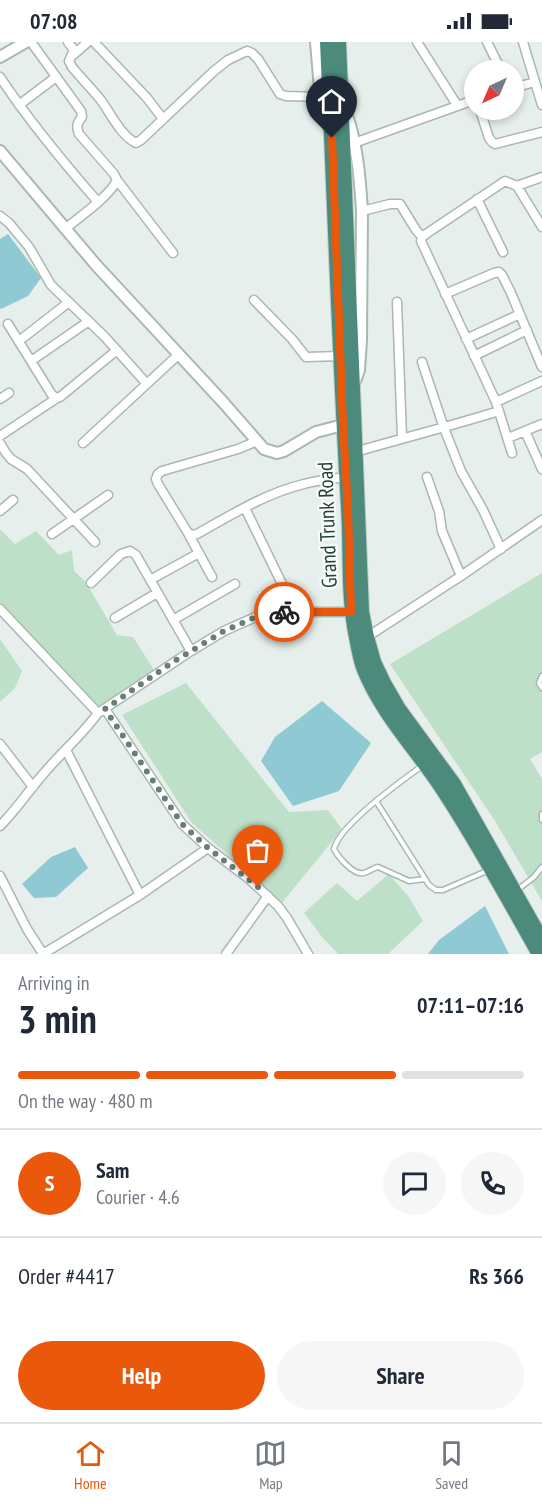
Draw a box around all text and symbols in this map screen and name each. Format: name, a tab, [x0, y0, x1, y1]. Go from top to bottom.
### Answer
text: 07:08	[30, 7, 78, 35]
north arrow	[464, 60, 524, 120]
map controls	[464, 60, 524, 120]
pin	[306, 76, 357, 138]
icon: home	[315, 85, 348, 118]
street label: Grand Trunk Road	[311, 461, 343, 589]
courier	[254, 582, 314, 642]
icon: bike	[268, 596, 301, 629]
pin	[232, 825, 283, 887]
icon: bag	[241, 834, 274, 867]
text: Arriving in	[18, 970, 90, 996]
text: 07:11–07:16	[417, 991, 524, 1019]
text: 3 min	[18, 993, 97, 1044]
text: On the way · 480 m	[18, 1088, 153, 1114]
button: chat	[383, 1152, 446, 1215]
button: phone	[461, 1152, 524, 1215]
text: Sam	[96, 1156, 129, 1184]
text: S	[45, 1169, 54, 1197]
text: Courier · 4.6	[96, 1184, 180, 1210]
text: Order #4417	[18, 1262, 115, 1290]
text: Rs 366	[469, 1262, 524, 1290]
button: Help	[18, 1341, 265, 1410]
button: Share	[277, 1341, 524, 1410]
tab: Home	[74, 1437, 107, 1493]
tab: Map	[254, 1437, 287, 1493]
tab: Saved	[435, 1437, 468, 1493]

